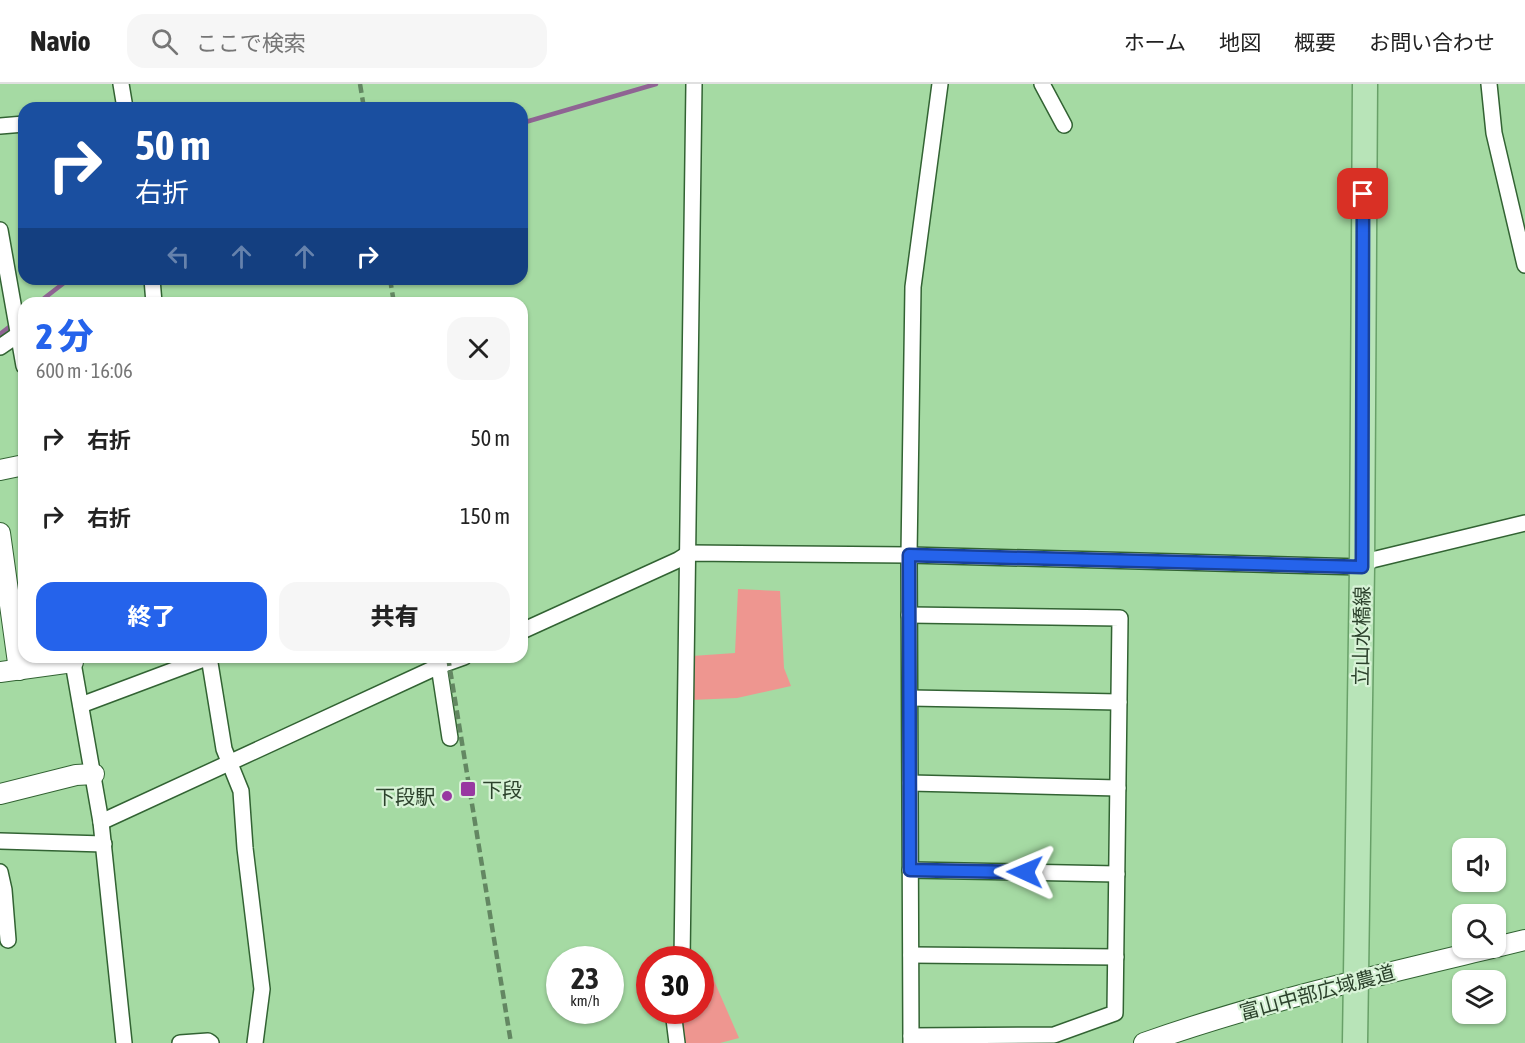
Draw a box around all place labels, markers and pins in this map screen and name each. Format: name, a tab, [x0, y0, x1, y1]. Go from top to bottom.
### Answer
pin	[1337, 168, 1388, 219]
place label: 下段	[482, 778, 522, 801]
marker: 下段	[459, 780, 477, 798]
place label: 下段駅	[375, 785, 435, 808]
marker: 下段駅	[440, 789, 454, 803]

